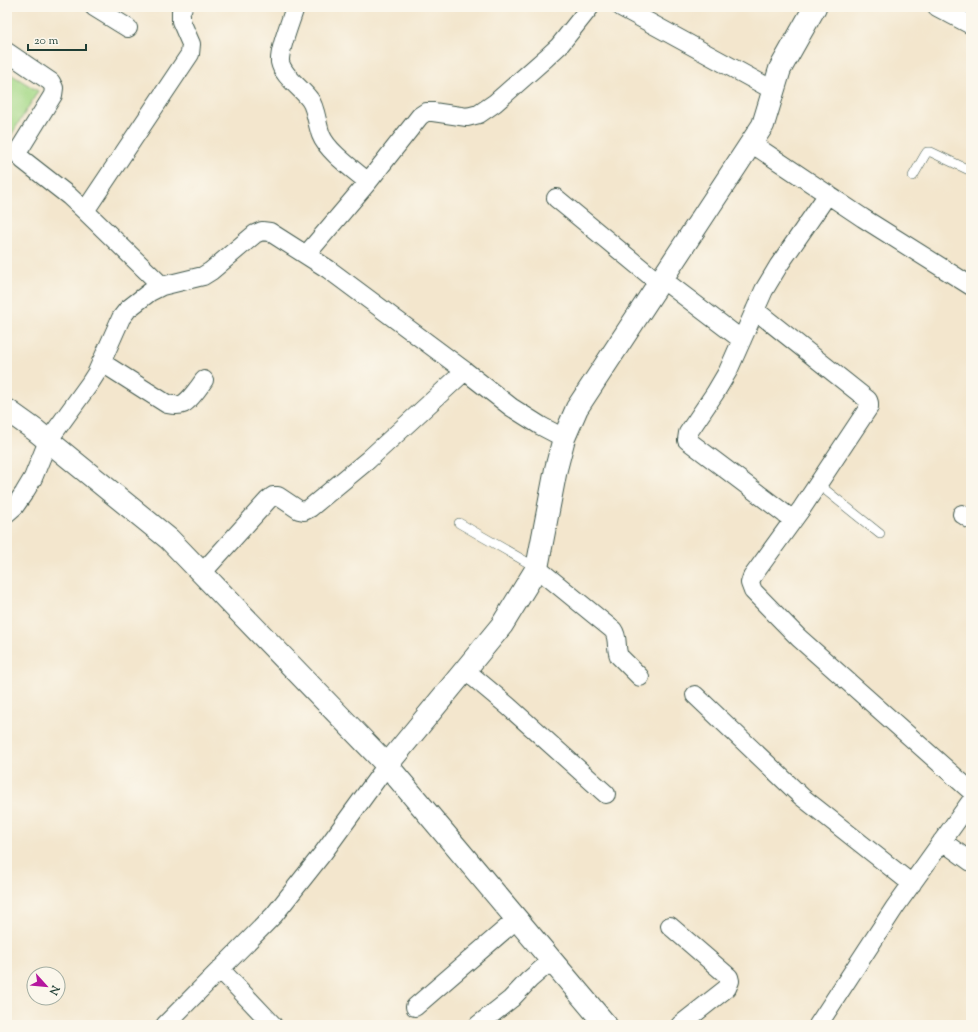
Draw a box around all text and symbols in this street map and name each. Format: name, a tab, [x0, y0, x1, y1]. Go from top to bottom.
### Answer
scale bar	[28, 26, 86, 52]
text: 20 m	[34, 32, 59, 50]
north arrow	[26, 966, 66, 1006]
text: N	[45, 982, 64, 998]

